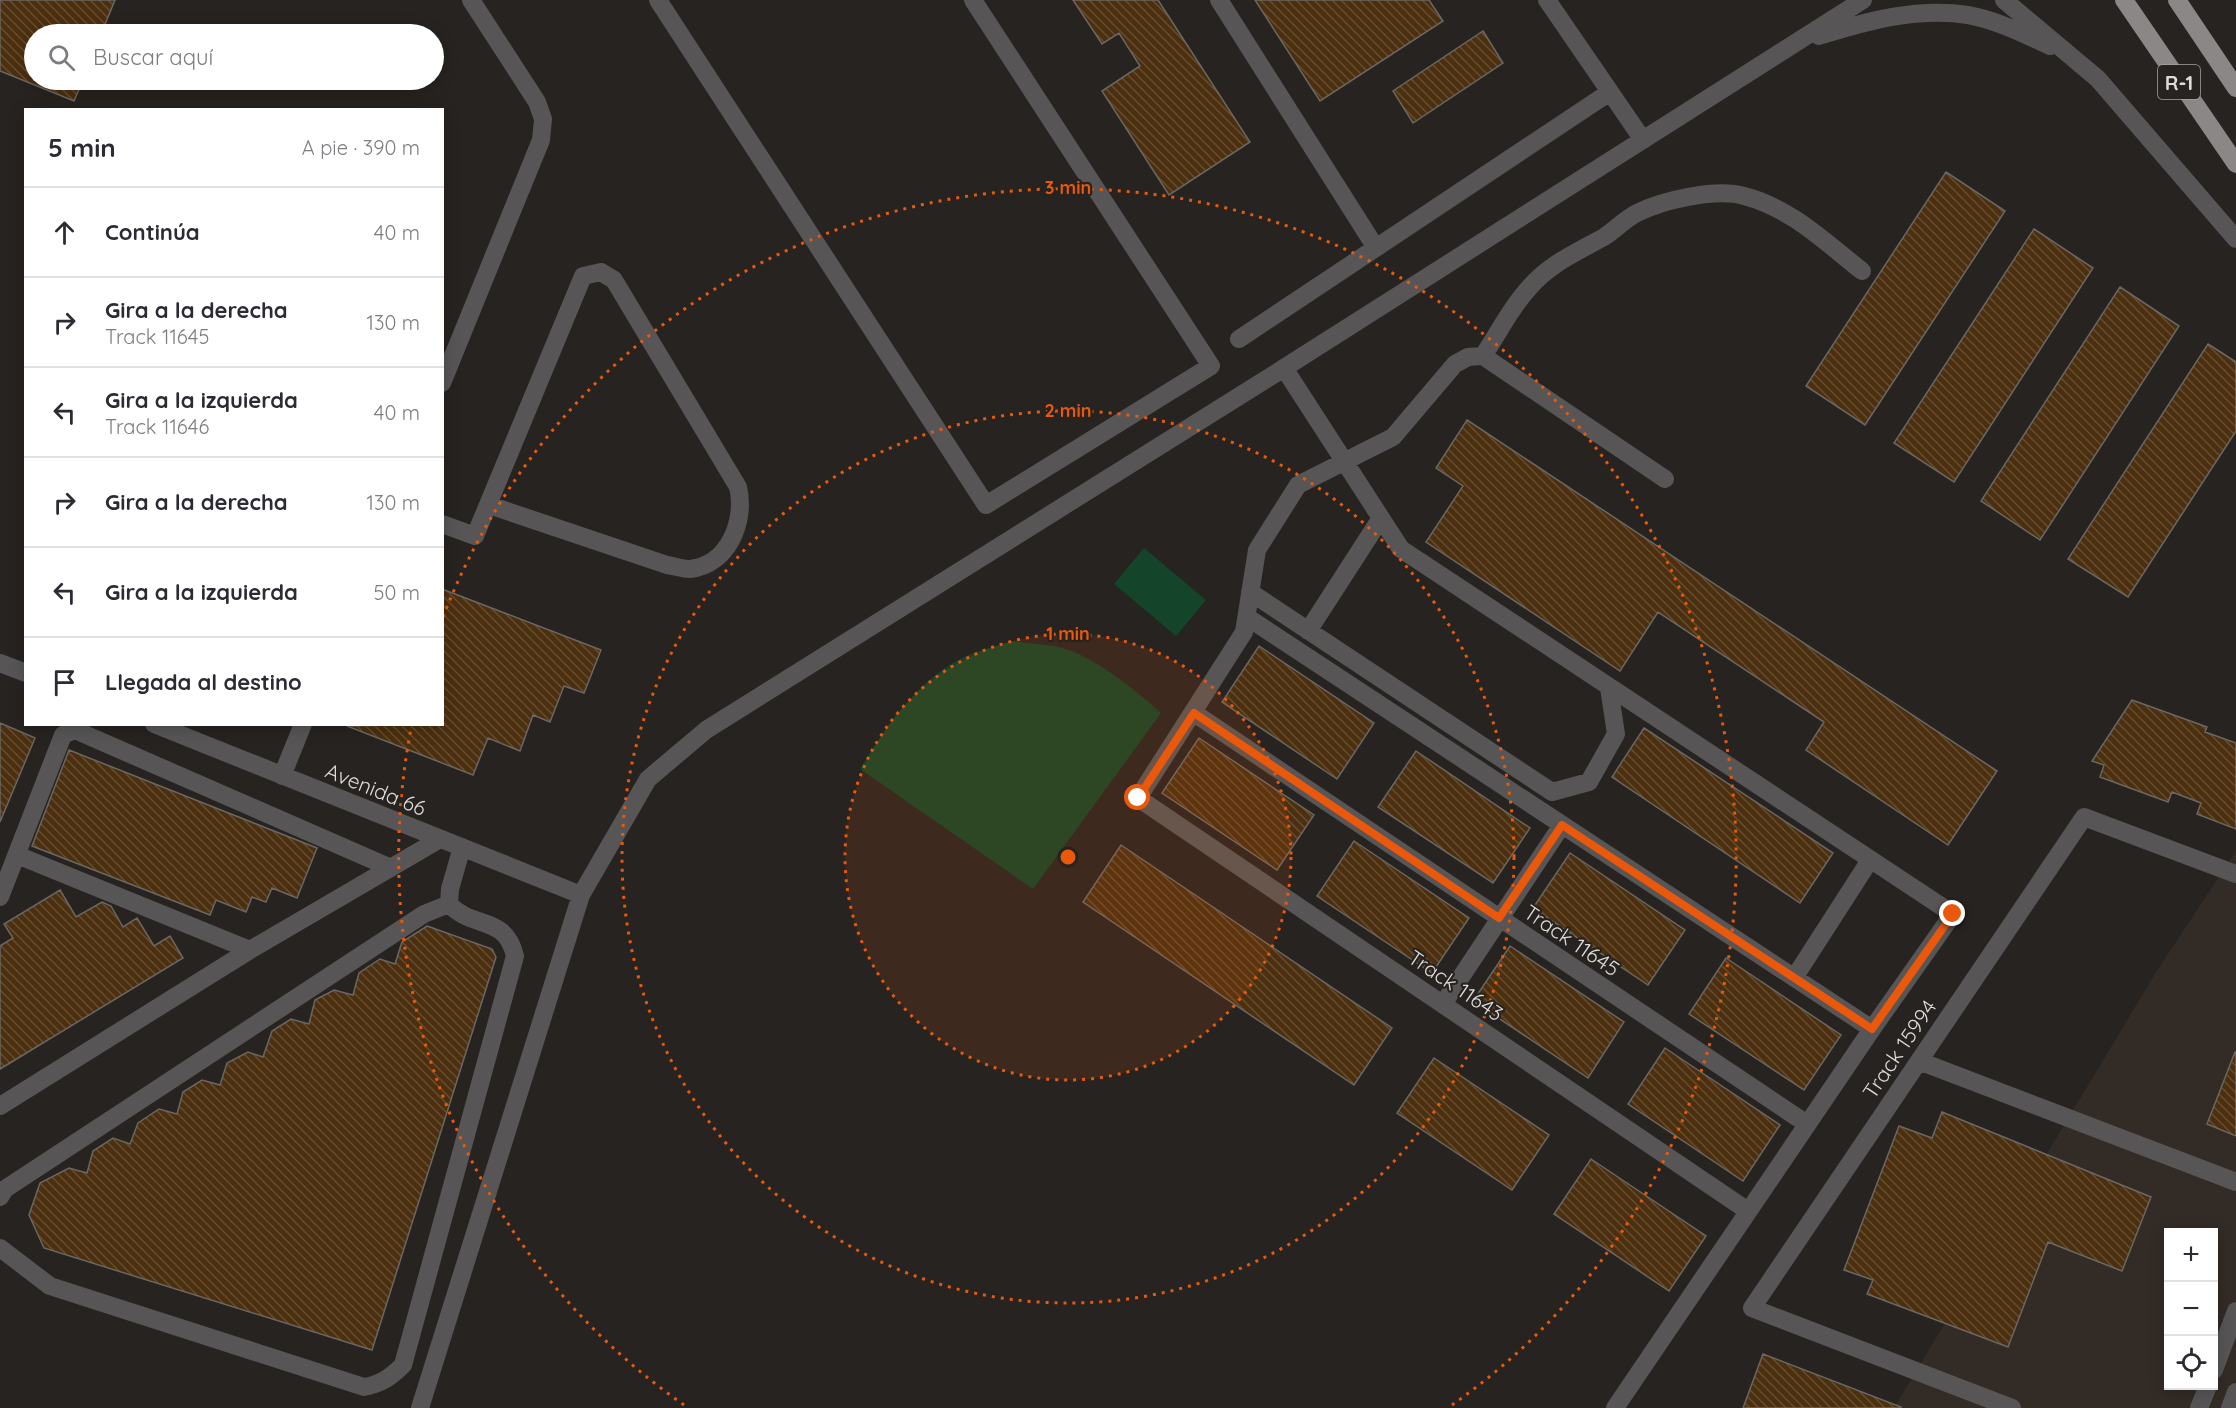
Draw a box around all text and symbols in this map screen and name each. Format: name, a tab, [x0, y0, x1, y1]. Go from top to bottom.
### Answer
search box	[24, 24, 444, 90]
icon: search	[45, 41, 78, 74]
text: Buscar aquí	[93, 43, 213, 71]
road number: R-1	[2158, 65, 2200, 99]
text: 5 min	[48, 131, 116, 164]
text: A pie · 390 m	[302, 135, 420, 160]
text: 3 min	[1045, 176, 1091, 199]
icon: ahead	[48, 216, 81, 249]
text: Continúa	[105, 218, 200, 246]
text: 40 m	[374, 220, 420, 245]
text: Gira a la derecha	[105, 296, 288, 324]
icon: right	[48, 306, 81, 339]
text: 130 m	[367, 310, 420, 335]
text: Track 11645	[105, 324, 209, 349]
text: Gira a la izquierda	[105, 386, 298, 414]
icon: left	[48, 396, 81, 429]
text: 2 min	[1045, 399, 1091, 422]
text: 40 m	[374, 400, 420, 425]
text: Track 11646	[105, 414, 209, 439]
icon: right	[48, 486, 81, 519]
text: Gira a la derecha	[105, 488, 288, 516]
text: 130 m	[367, 490, 420, 515]
icon: left	[48, 576, 81, 609]
text: Gira a la izquierda	[105, 578, 298, 606]
text: 50 m	[374, 580, 420, 605]
text: 1 min	[1046, 622, 1090, 645]
icon: arrive	[48, 666, 81, 699]
text: Llegada al destino	[105, 668, 302, 696]
street label: Avenida 66	[322, 757, 430, 821]
route start	[1124, 784, 1150, 810]
centre of rings	[1058, 847, 1078, 867]
street label: Track 11645	[1519, 899, 1625, 981]
route end	[1939, 900, 1965, 926]
street label: Track 11643	[1404, 944, 1508, 1026]
street label: Track 15994	[1856, 995, 1942, 1103]
map controls	[2164, 1228, 2218, 1390]
button: +	[2164, 1228, 2218, 1282]
button: −	[2164, 1282, 2218, 1336]
button: locate	[2164, 1336, 2218, 1390]

